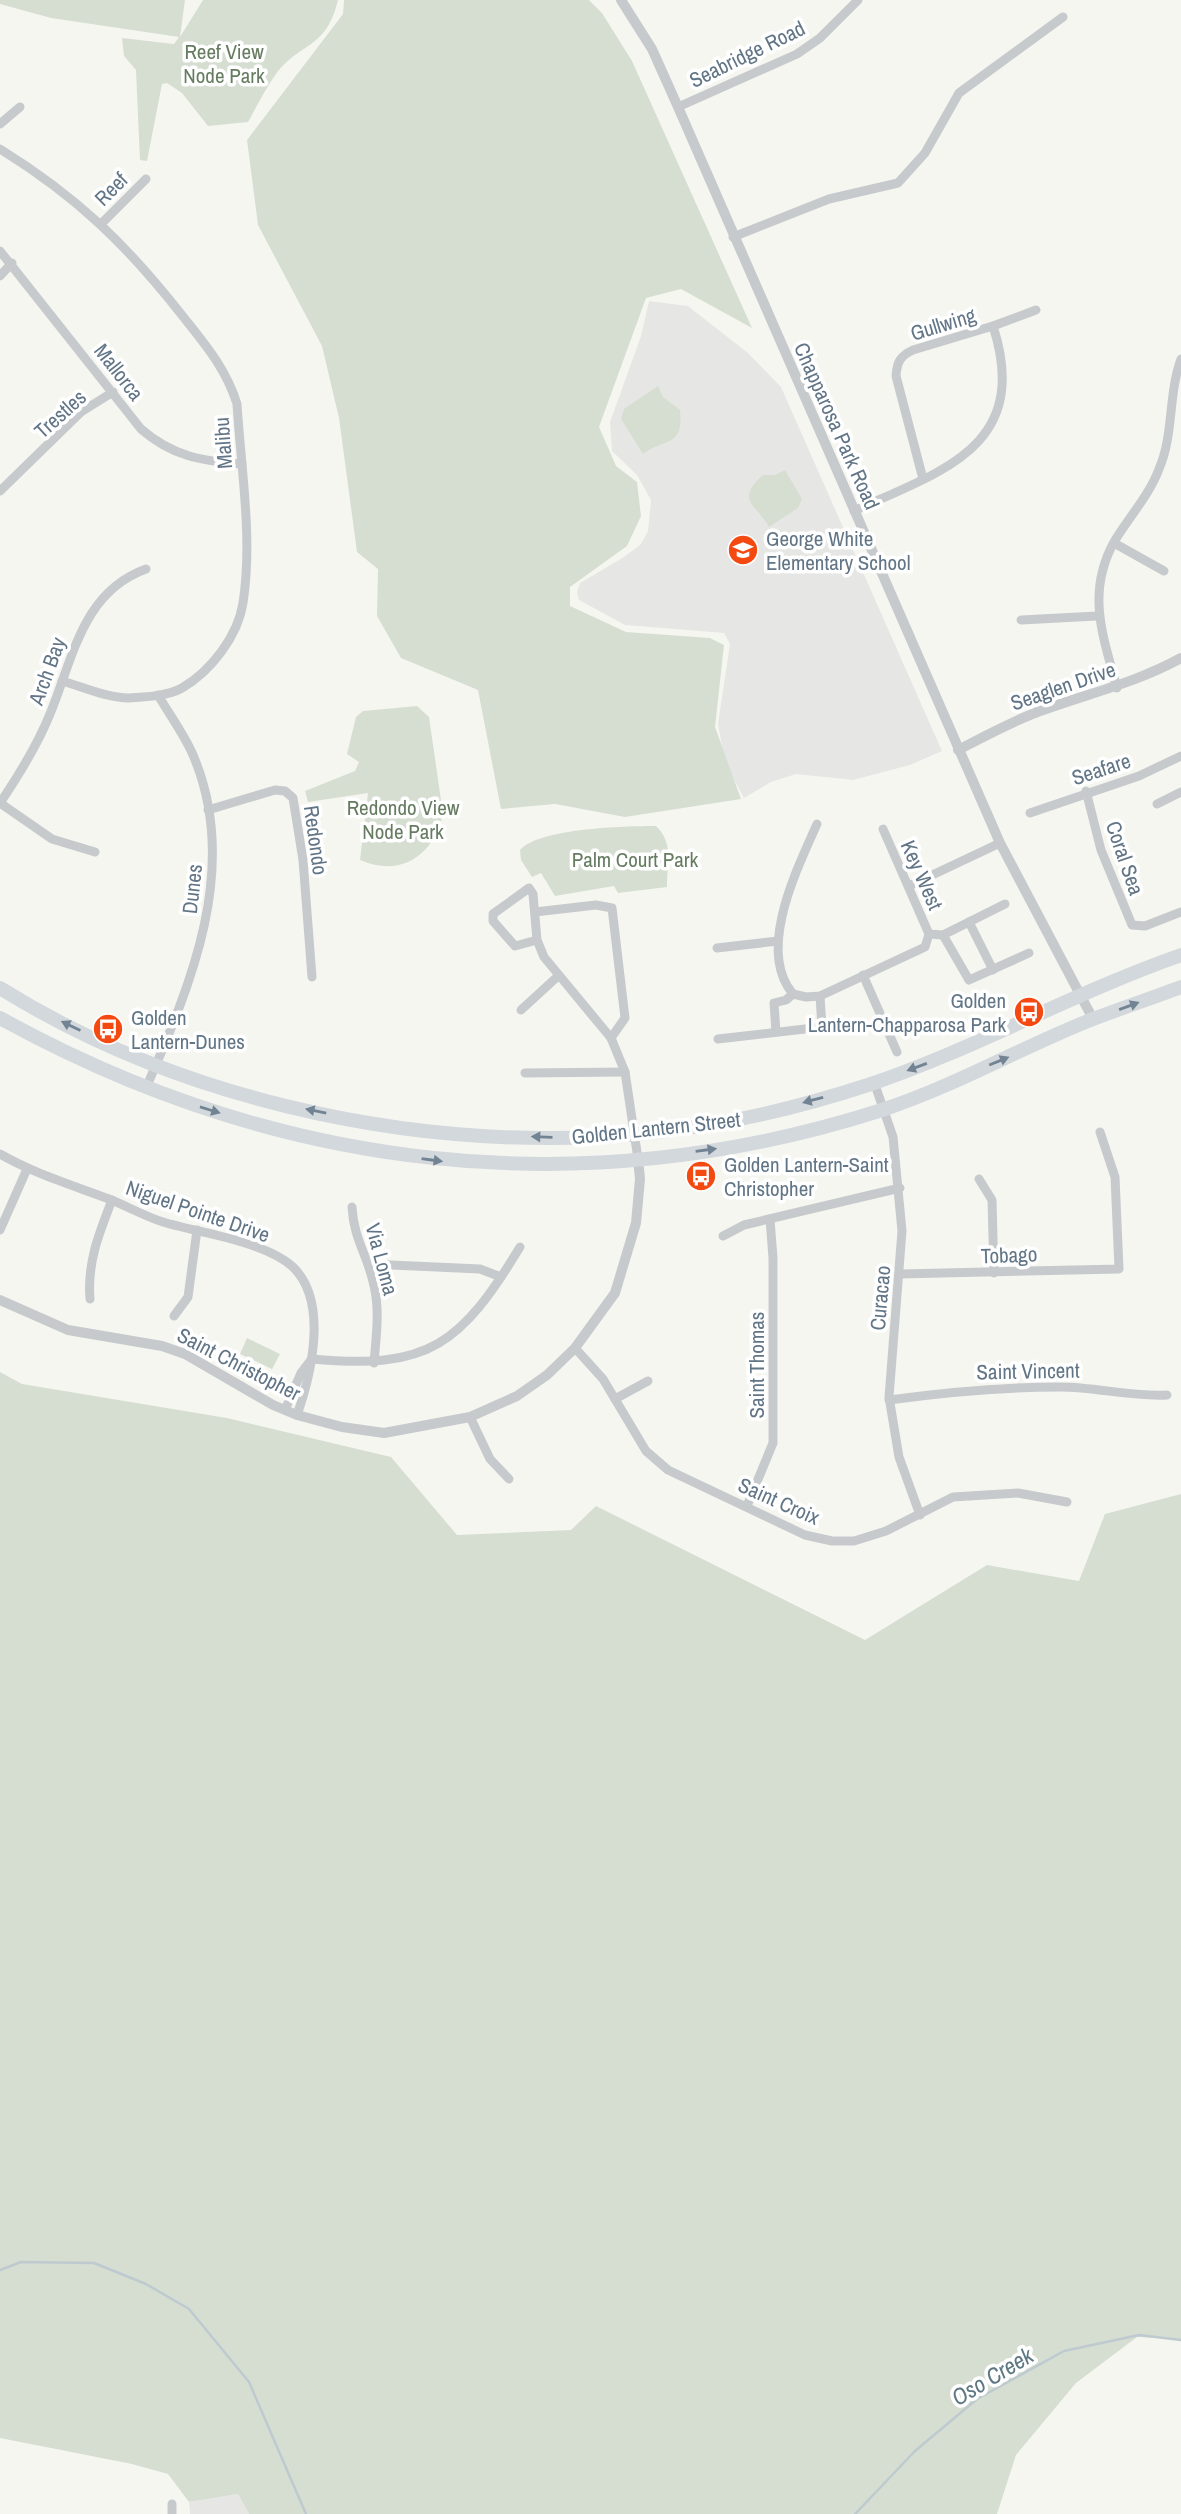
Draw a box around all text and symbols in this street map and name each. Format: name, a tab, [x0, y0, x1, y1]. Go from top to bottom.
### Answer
street label: Seabridge Road	[684, 13, 810, 95]
park label: Reef View Node Park	[183, 37, 265, 90]
street label: Reef	[88, 166, 134, 212]
street label: Gullwing	[907, 300, 980, 348]
street label: Mallorca	[88, 337, 151, 407]
street label: Chapparosa Park Road	[787, 338, 887, 514]
street label: Trestles	[28, 383, 92, 445]
street label: Malibu	[207, 416, 239, 470]
place label: George White Elementary School	[766, 524, 911, 577]
school or university icon: George White Elementary School	[726, 533, 760, 567]
street label: Arch Bay	[21, 633, 73, 710]
street label: Seaglen Drive	[1007, 655, 1119, 717]
street label: Seafare	[1068, 746, 1134, 792]
park label: Redondo View Node Park	[347, 793, 460, 846]
street label: Redondo	[297, 803, 335, 877]
street label: Coral Sea	[1099, 817, 1151, 899]
street label: Key West	[894, 836, 950, 915]
park label: Palm Court Park	[572, 845, 699, 874]
street label: Dunes	[175, 863, 209, 915]
place label: Golden Lantern-Chapparosa Park	[808, 986, 1006, 1039]
bus stop icon: Golden Lantern-Chapparosa Park	[1012, 995, 1046, 1029]
one-way arrow	[1118, 1001, 1139, 1012]
place label: Golden Lantern-Dunes	[131, 1003, 245, 1056]
bus stop icon: Golden Lantern-Dunes	[91, 1012, 125, 1046]
one-way arrow	[61, 1021, 81, 1032]
one-way arrow	[989, 1056, 1010, 1067]
one-way arrow	[907, 1062, 928, 1073]
one-way arrow	[802, 1096, 823, 1106]
street label: Golden Lantern Street	[570, 1105, 742, 1151]
one-way arrow	[200, 1106, 221, 1116]
one-way arrow	[305, 1106, 327, 1117]
one-way arrow	[531, 1132, 553, 1143]
one-way arrow	[695, 1144, 717, 1155]
place label: Golden Lantern-Saint Christopher	[724, 1150, 889, 1203]
one-way arrow	[421, 1154, 443, 1165]
bus stop icon: Golden Lantern-Saint Christopher	[684, 1159, 718, 1193]
street label: Niguel Pointe Drive	[122, 1173, 274, 1249]
street label: Via Loma	[358, 1220, 406, 1299]
street label: Tobago	[980, 1240, 1038, 1270]
street label: Curacao	[863, 1264, 897, 1332]
street label: Saint Thomas	[742, 1312, 771, 1418]
street label: Saint Christopher	[172, 1320, 306, 1408]
street label: Saint Vincent	[976, 1356, 1080, 1386]
street label: Saint Croix	[734, 1470, 825, 1532]
water label: Oso Creek	[945, 2339, 1040, 2412]

